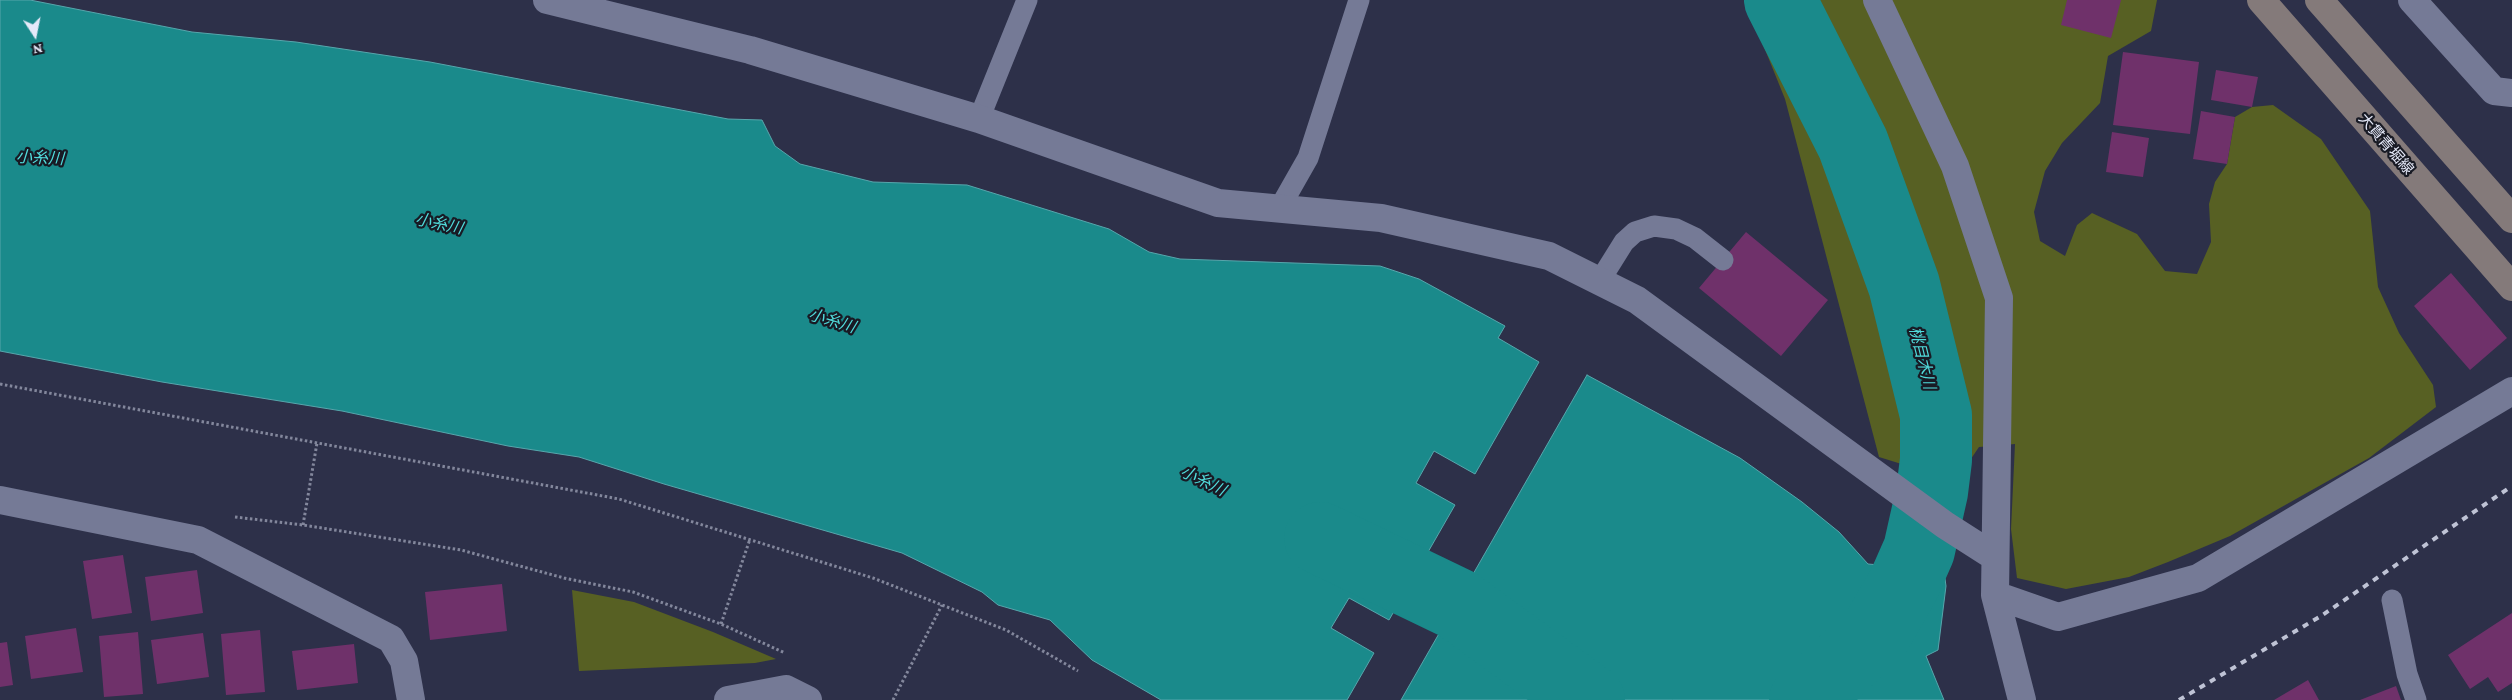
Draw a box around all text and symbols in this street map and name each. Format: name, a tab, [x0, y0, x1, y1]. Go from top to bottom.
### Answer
north arrow	[10, 10, 60, 60]
text: N	[32, 41, 44, 58]
street label: 大貫青堀線	[2355, 110, 2417, 178]
water label: 小糸川	[16, 147, 64, 169]
water label: 小糸川	[414, 210, 464, 238]
water label: 小糸川	[806, 305, 858, 337]
water label: 桃目木川	[1905, 325, 1939, 391]
water label: 小糸川	[1177, 462, 1229, 500]

